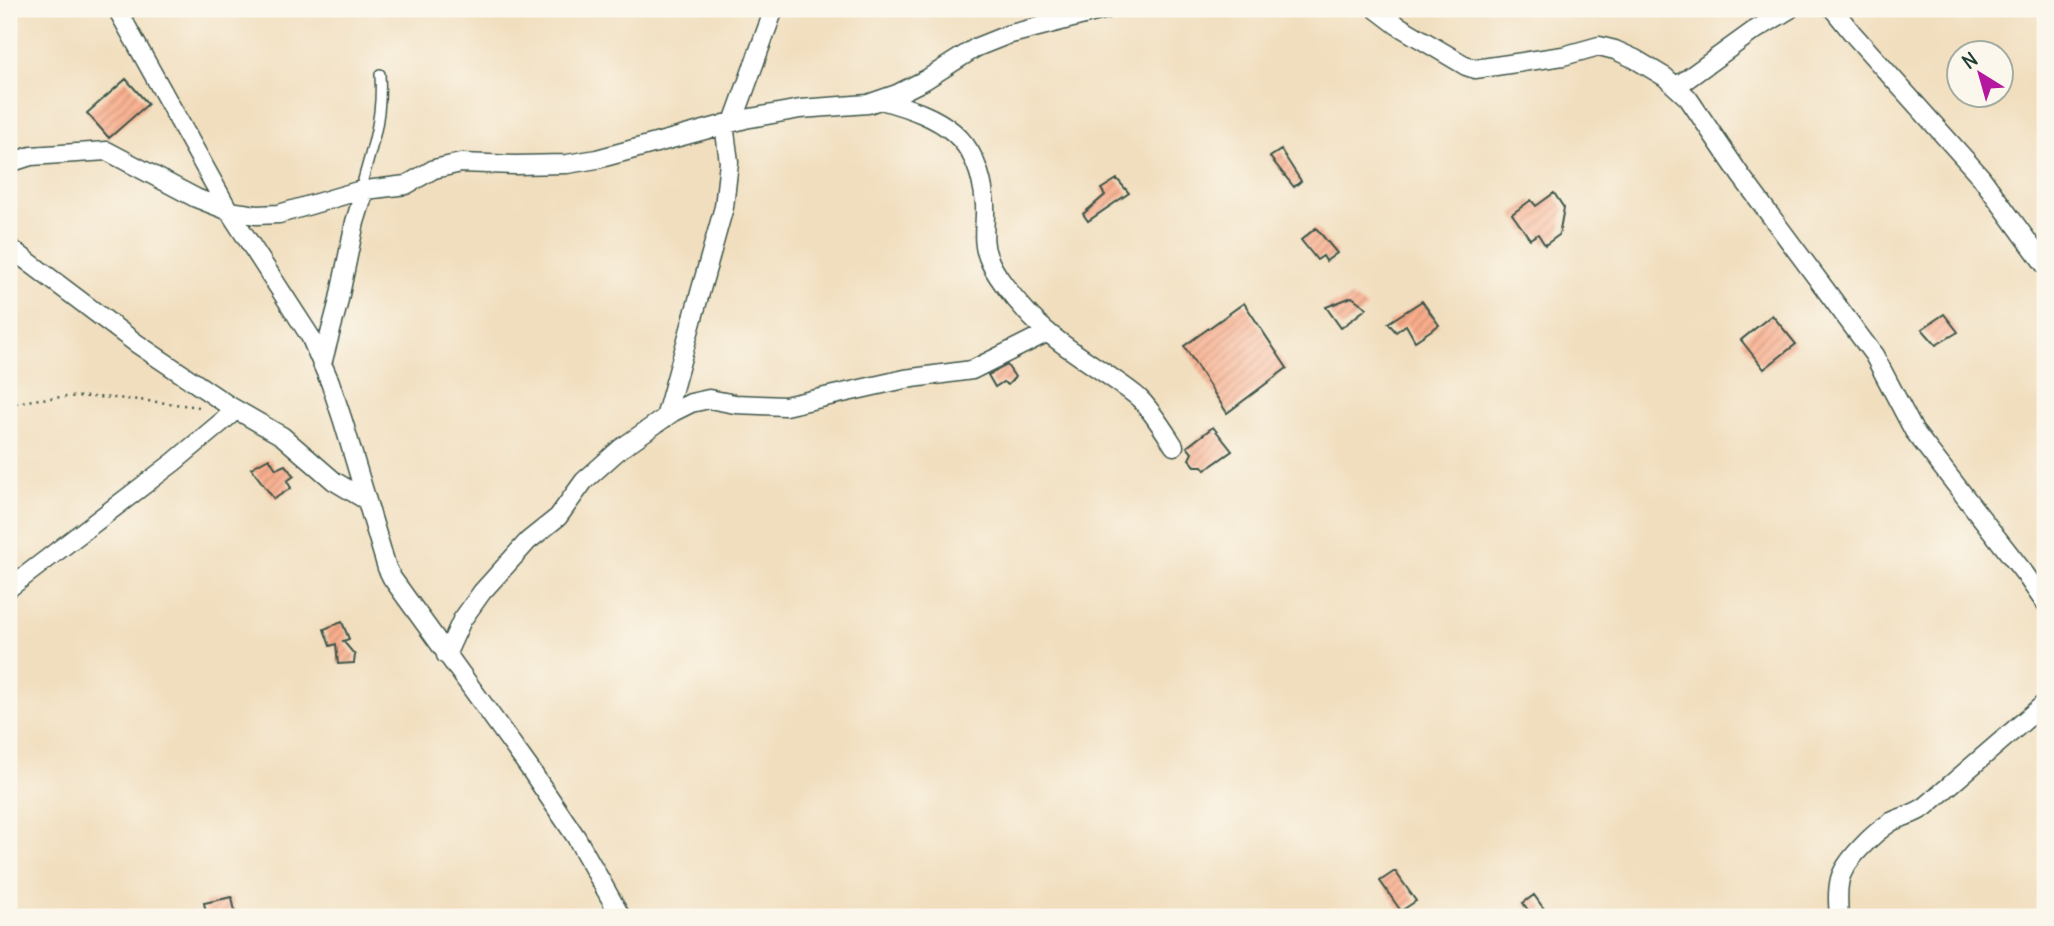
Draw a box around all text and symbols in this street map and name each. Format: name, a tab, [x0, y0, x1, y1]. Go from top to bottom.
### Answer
north arrow	[1946, 38, 2016, 108]
text: N	[1957, 47, 1982, 74]

